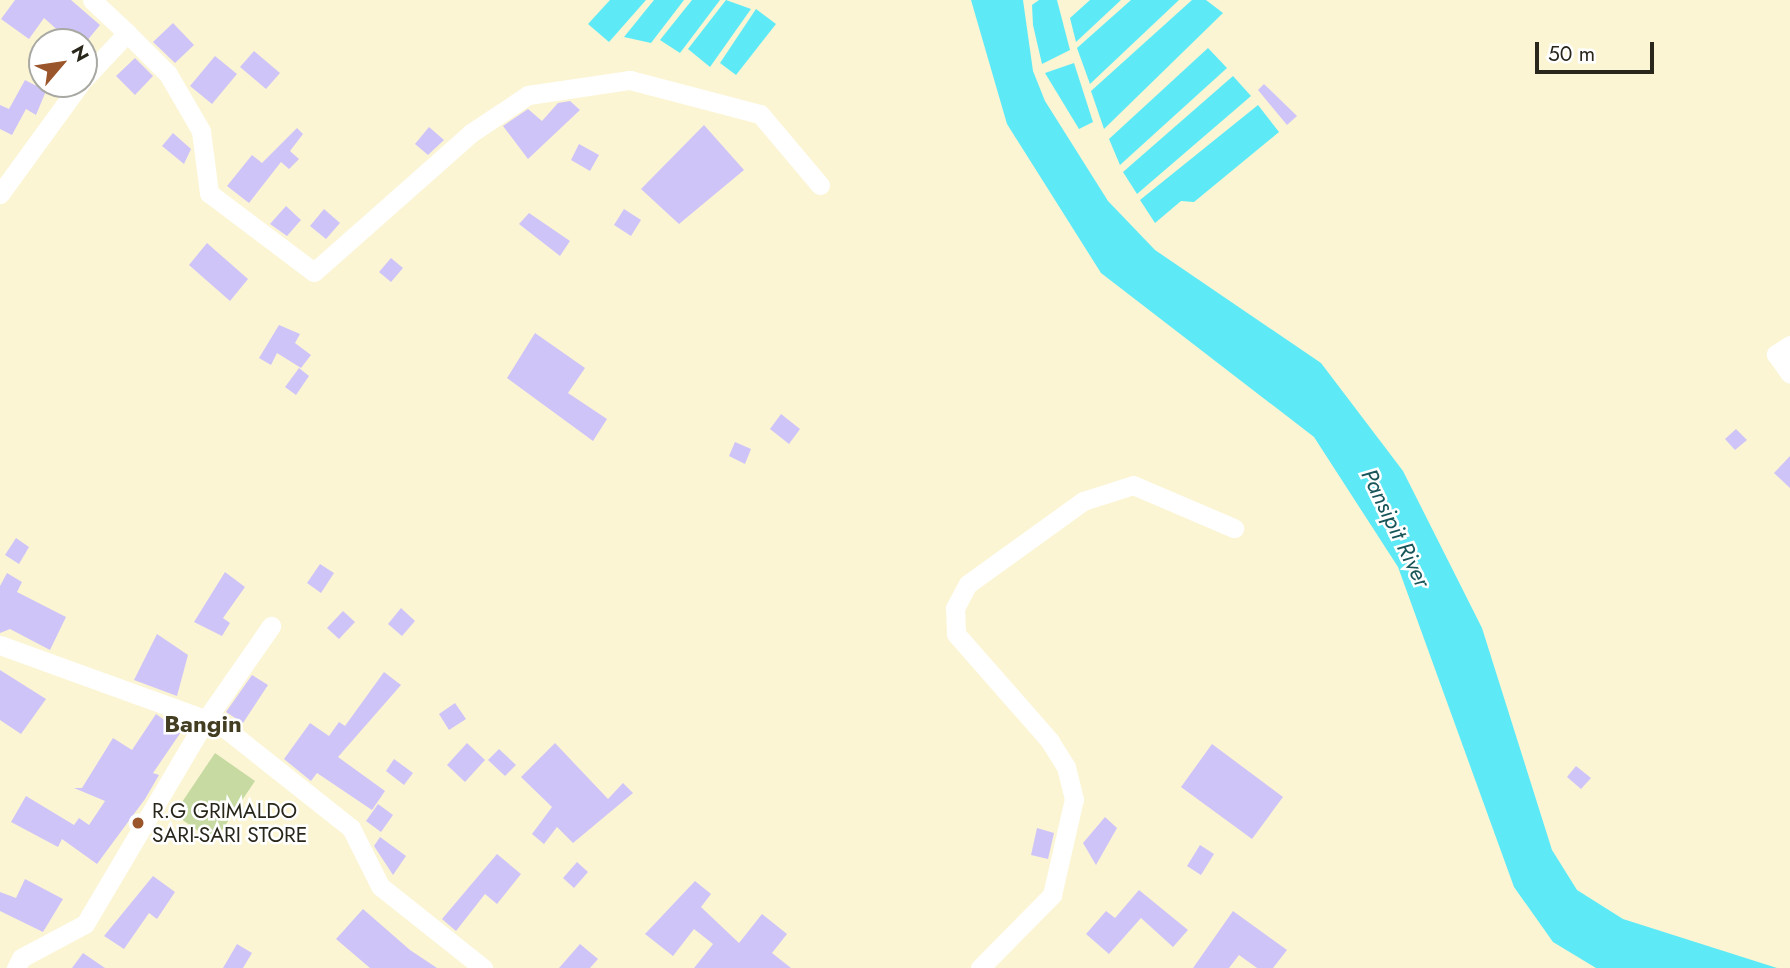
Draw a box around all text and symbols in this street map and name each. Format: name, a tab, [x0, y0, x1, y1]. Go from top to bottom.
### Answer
north arrow	[28, 28, 98, 98]
scale bar	[1538, 28, 1657, 72]
text: 50 m	[1548, 39, 1595, 69]
text: N	[65, 40, 96, 67]
water label: Pansipit River	[1355, 464, 1437, 592]
district label: Bangin	[164, 710, 242, 738]
place label: R.G GRIMALDO SARI-SARI STORE	[152, 798, 307, 848]
marker: R.G GRIMALDO SARI-SARI STORE	[130, 815, 146, 831]

